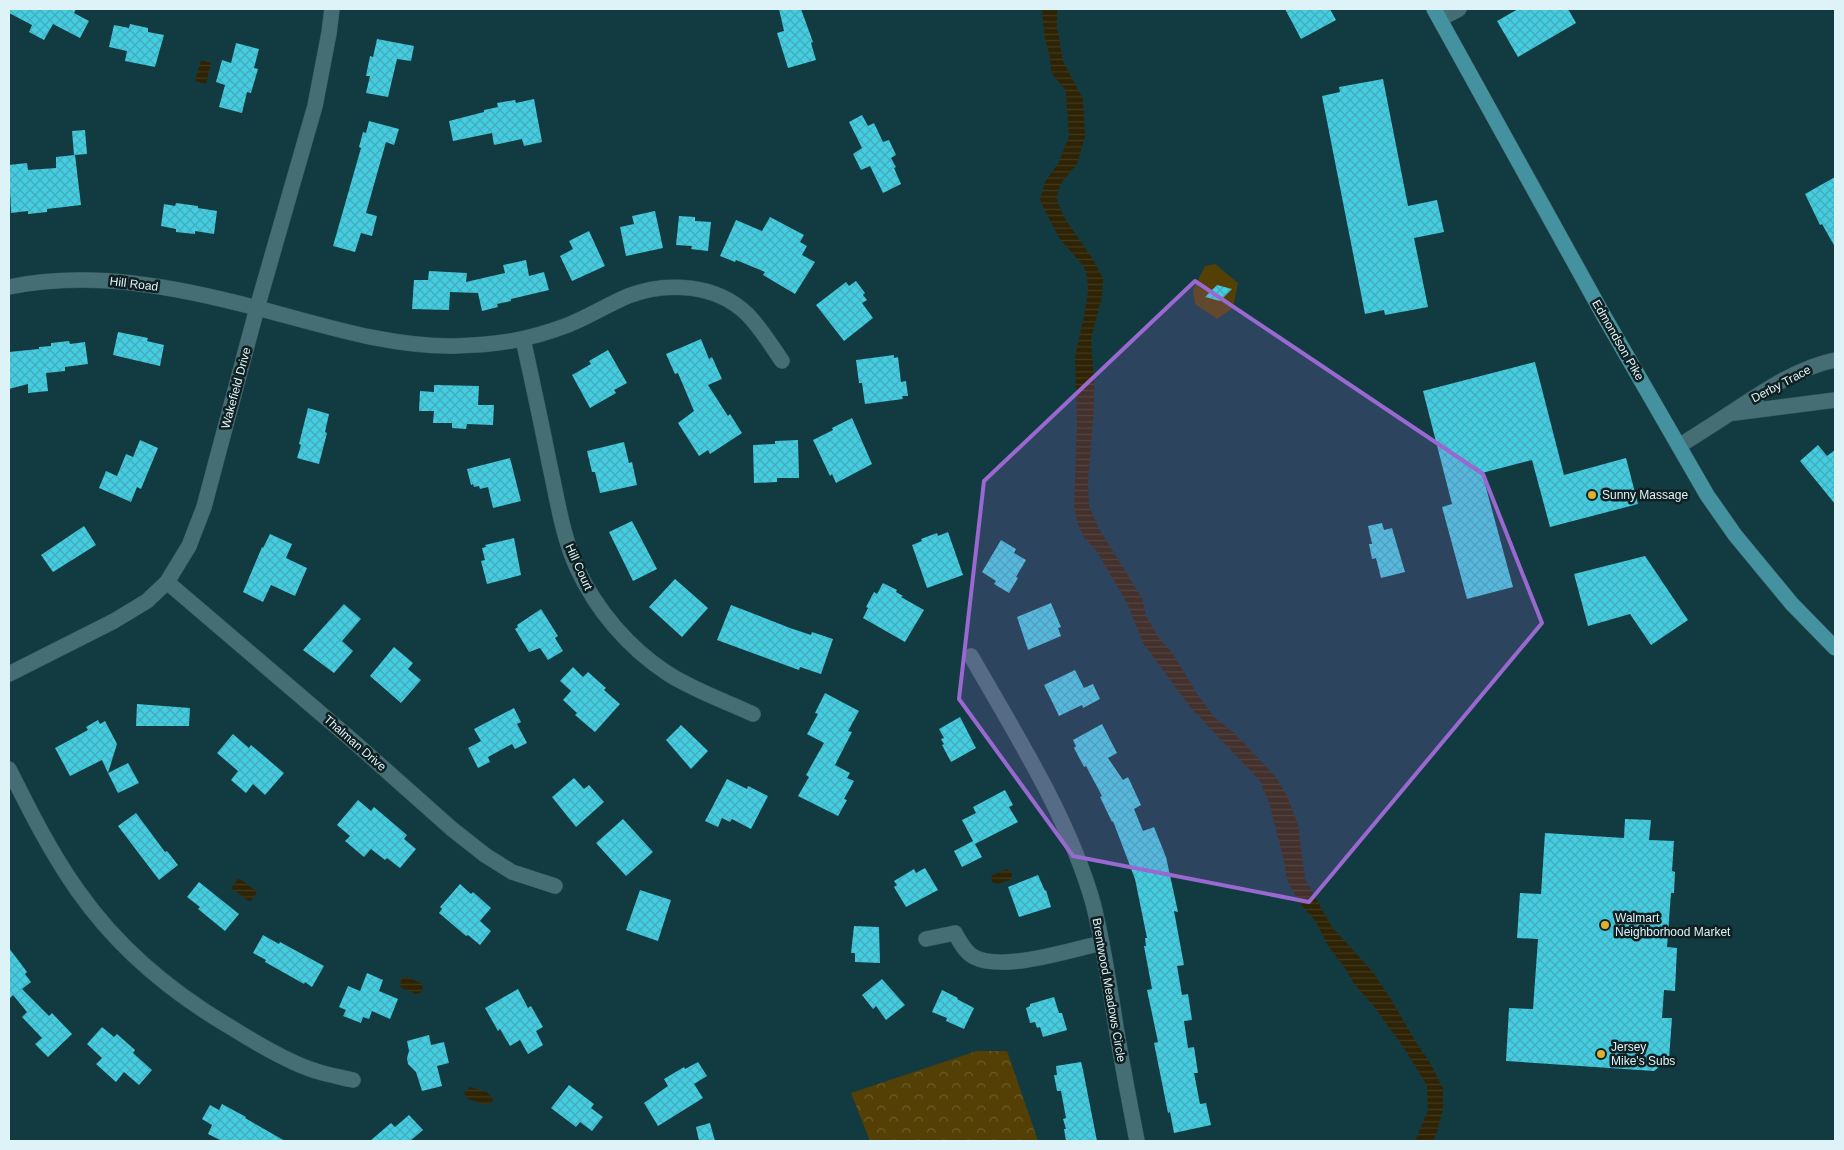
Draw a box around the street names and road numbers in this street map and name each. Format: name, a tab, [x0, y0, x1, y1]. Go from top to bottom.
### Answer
street label: Hill Road	[109, 274, 159, 294]
street label: Edmondson Pike	[1589, 297, 1647, 383]
street label: Wakefield Drive	[218, 346, 254, 430]
street label: Derby Trace	[1749, 362, 1813, 406]
street label: Hill Court	[563, 542, 596, 593]
street label: Thalman Drive	[321, 712, 389, 774]
street label: Brentwood Meadows Circle	[1089, 917, 1129, 1063]

